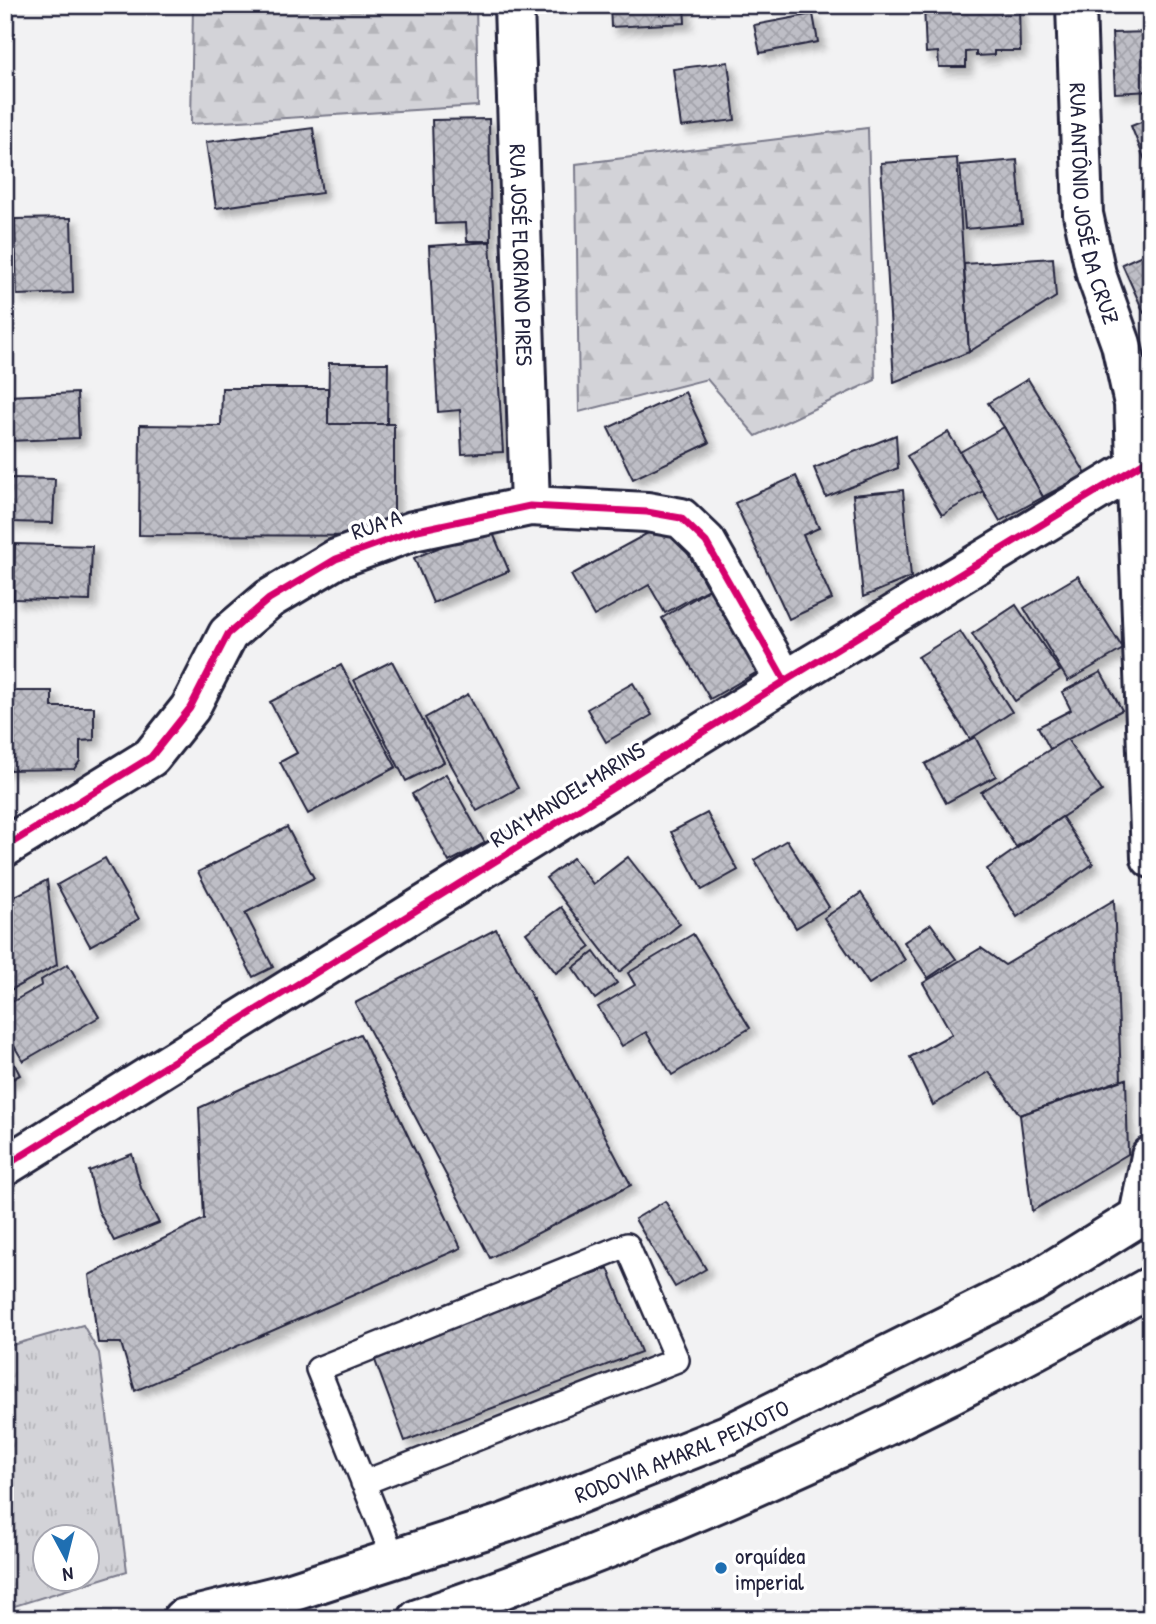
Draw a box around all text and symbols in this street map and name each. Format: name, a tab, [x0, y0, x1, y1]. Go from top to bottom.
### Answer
street label: RUA ANTÔNIO JOSÉ DA CRUZ	[1063, 82, 1128, 328]
street label: RUA JOSÉ FLORIANO PIRES	[503, 143, 541, 367]
street label: RUA A	[347, 501, 405, 547]
street label: RUA MANOEL MARINS	[484, 734, 651, 854]
street label: RODOVIA AMARAL PEIXOTO	[570, 1391, 794, 1510]
north arrow	[32, 1522, 102, 1592]
place label: orquídea imperial	[735, 1540, 805, 1597]
marker: orquídea imperial	[713, 1560, 729, 1576]
text: N	[61, 1561, 75, 1588]

